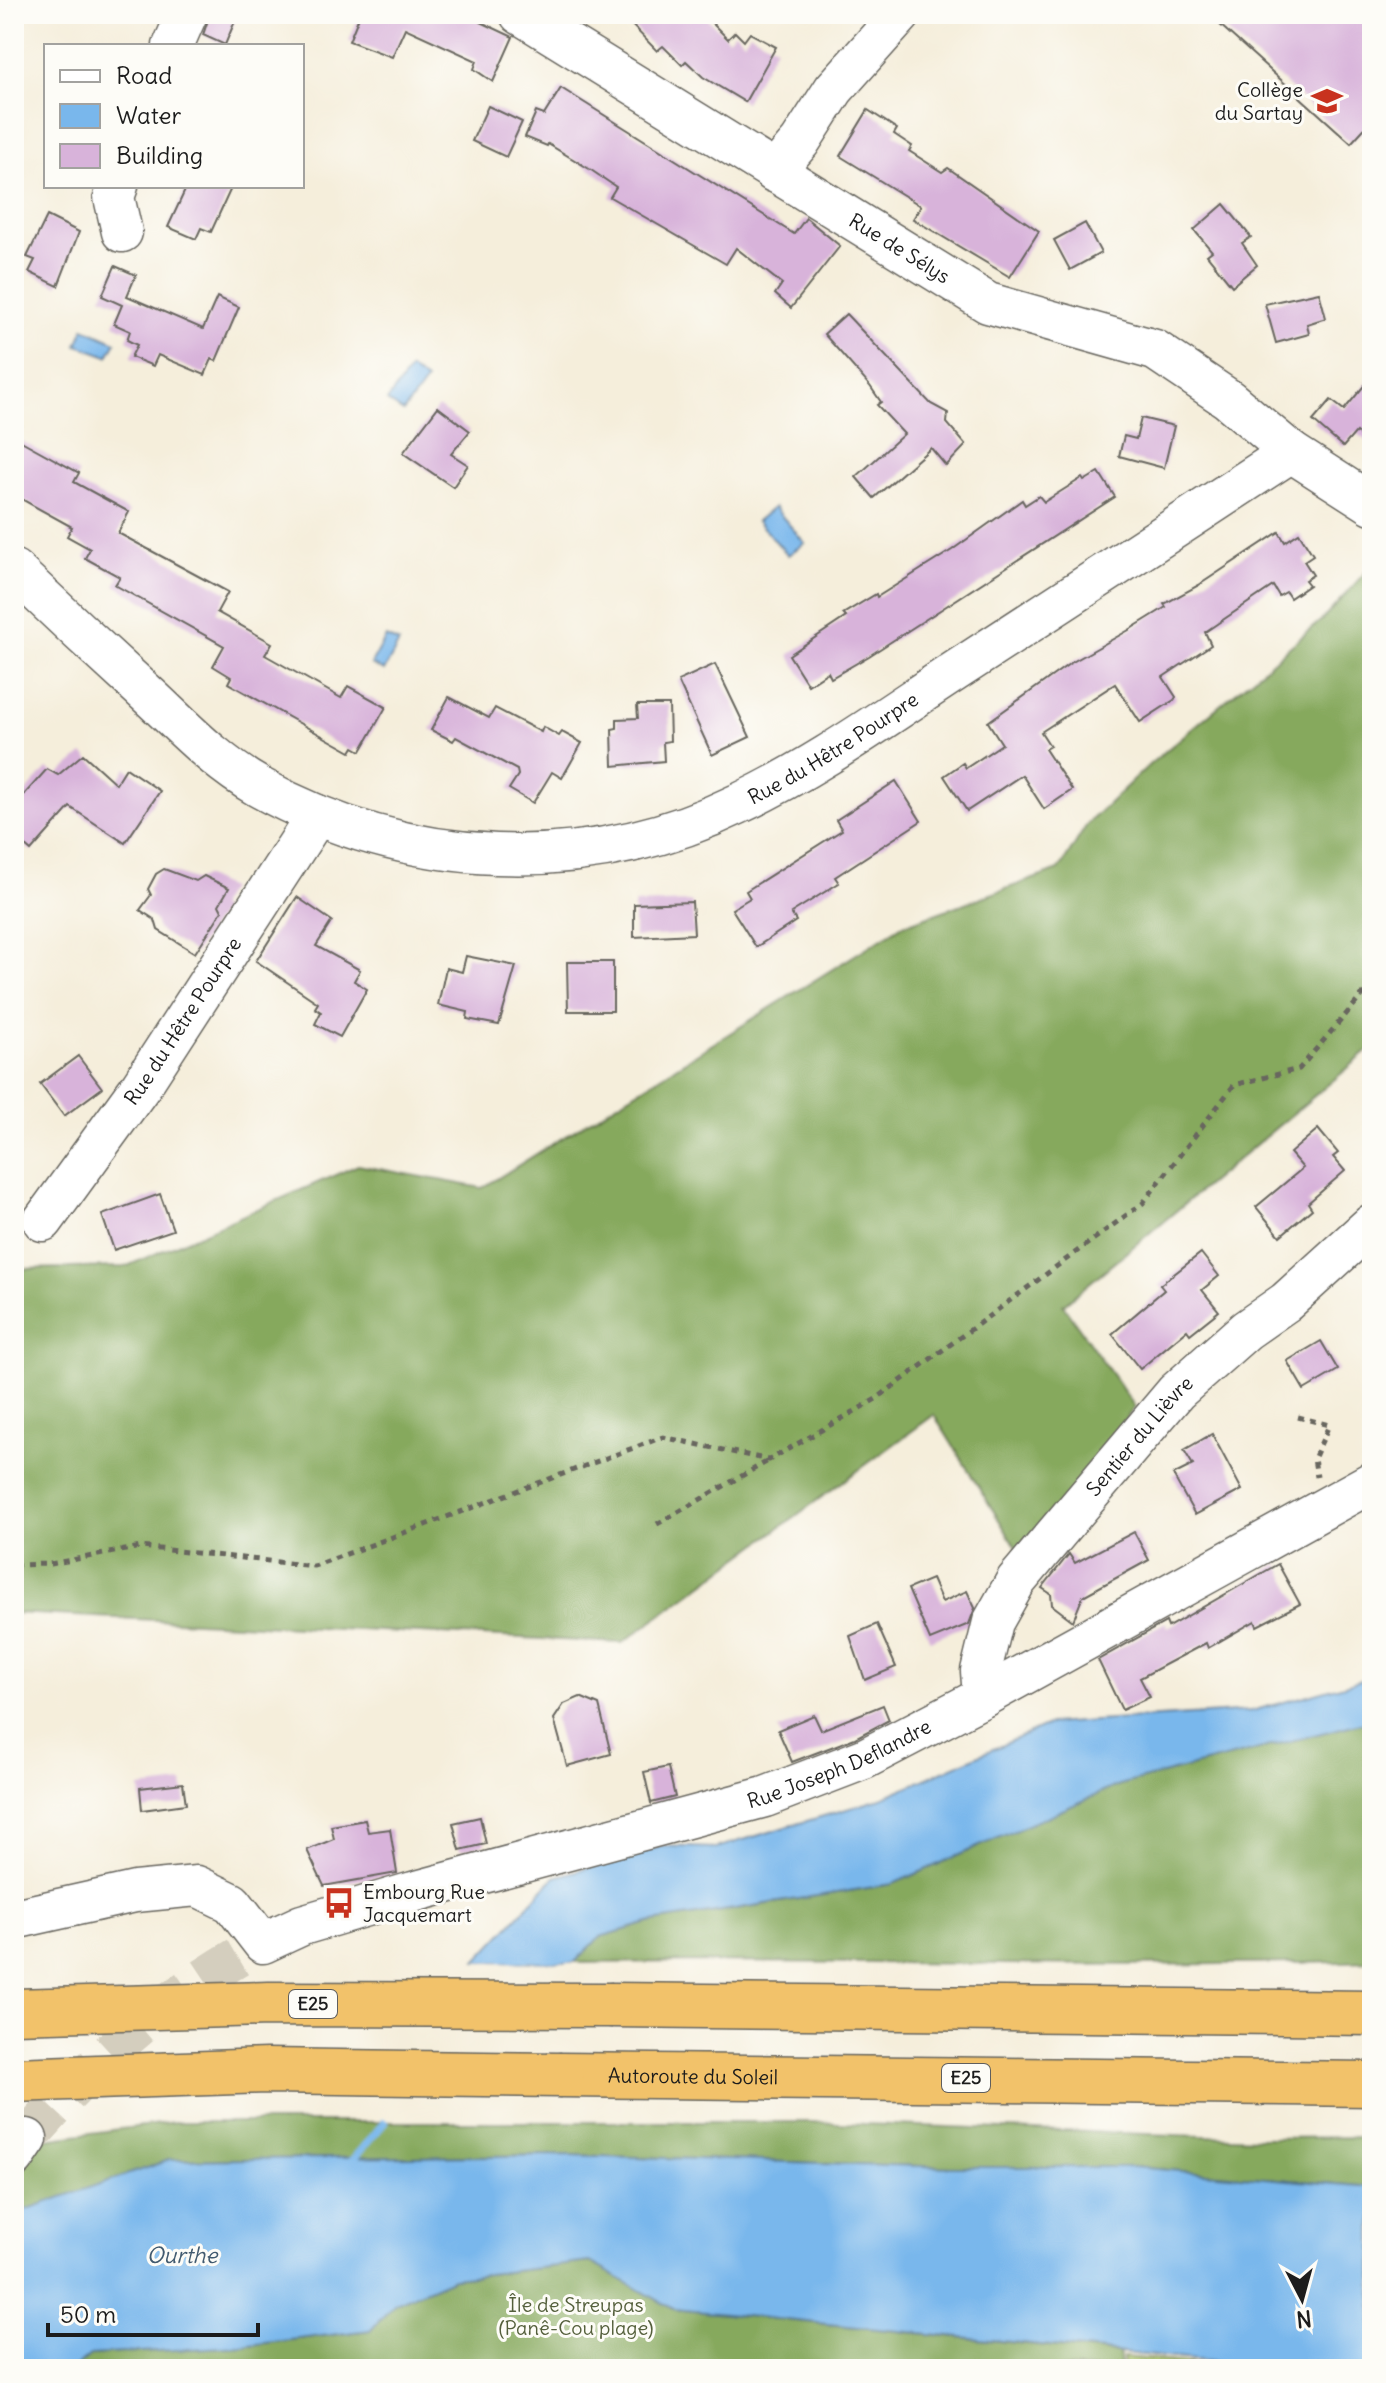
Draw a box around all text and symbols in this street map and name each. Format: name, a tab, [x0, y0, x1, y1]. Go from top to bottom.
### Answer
legend	[44, 44, 304, 188]
text: Road	[116, 60, 172, 90]
place label: Collège du Sartay	[1215, 77, 1303, 125]
school or university icon: Collège du Sartay	[1310, 84, 1344, 118]
text: Water	[116, 100, 181, 130]
text: Building	[116, 140, 203, 170]
street label: Rue de Sélys	[845, 207, 955, 288]
street label: Rue du Hêtre Pourpre	[743, 686, 923, 809]
street label: Rue du Hêtre Pourpre	[118, 932, 246, 1110]
street label: Sentier du Lièvre	[1080, 1370, 1198, 1501]
street label: Rue Joseph Deflandre	[744, 1713, 935, 1813]
place label: Embourg Rue Jacquemart	[363, 1879, 485, 1927]
bus stop icon: Embourg Rue Jacquemart	[322, 1886, 356, 1920]
road number: E25	[289, 1990, 337, 2018]
street label: Autoroute du Soleil	[608, 2063, 778, 2089]
road number: E25	[942, 2064, 990, 2092]
water label: Ourthe	[147, 2241, 220, 2269]
north arrow	[1262, 2259, 1342, 2339]
scale bar	[48, 2287, 258, 2337]
park label: Île de Streupas (Panê-Cou plage)	[498, 2292, 654, 2340]
text: 50 m	[60, 2299, 116, 2329]
text: N	[1295, 2304, 1313, 2334]

